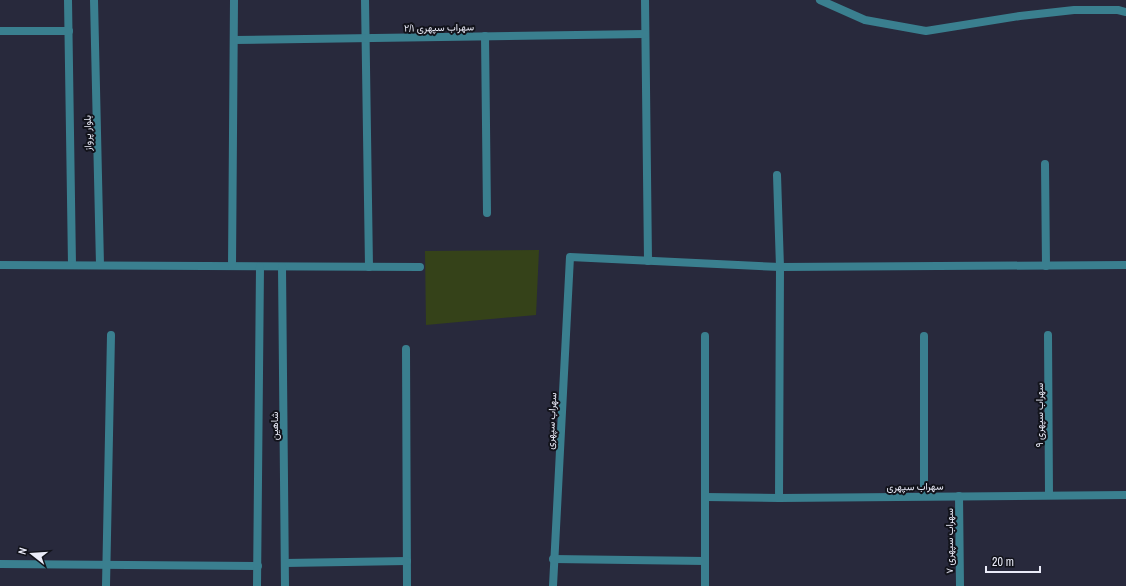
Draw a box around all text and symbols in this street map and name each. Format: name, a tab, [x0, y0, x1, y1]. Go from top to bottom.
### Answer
street label: سهراب سپهری ۲/۱	[404, 20, 474, 36]
street label: بلوار پرواز	[81, 115, 95, 152]
street label: سهراب سپهری ۹	[1033, 383, 1047, 447]
street label: سهراب سپهری	[544, 392, 560, 450]
street label: شاهین	[268, 412, 281, 440]
street label: سهراب سپهری	[886, 479, 944, 494]
street label: سهراب سپهری ۷	[943, 508, 957, 574]
north arrow	[12, 534, 52, 574]
text: N	[15, 546, 30, 556]
scale bar	[986, 548, 1040, 574]
text: 20 m	[992, 554, 1014, 570]

